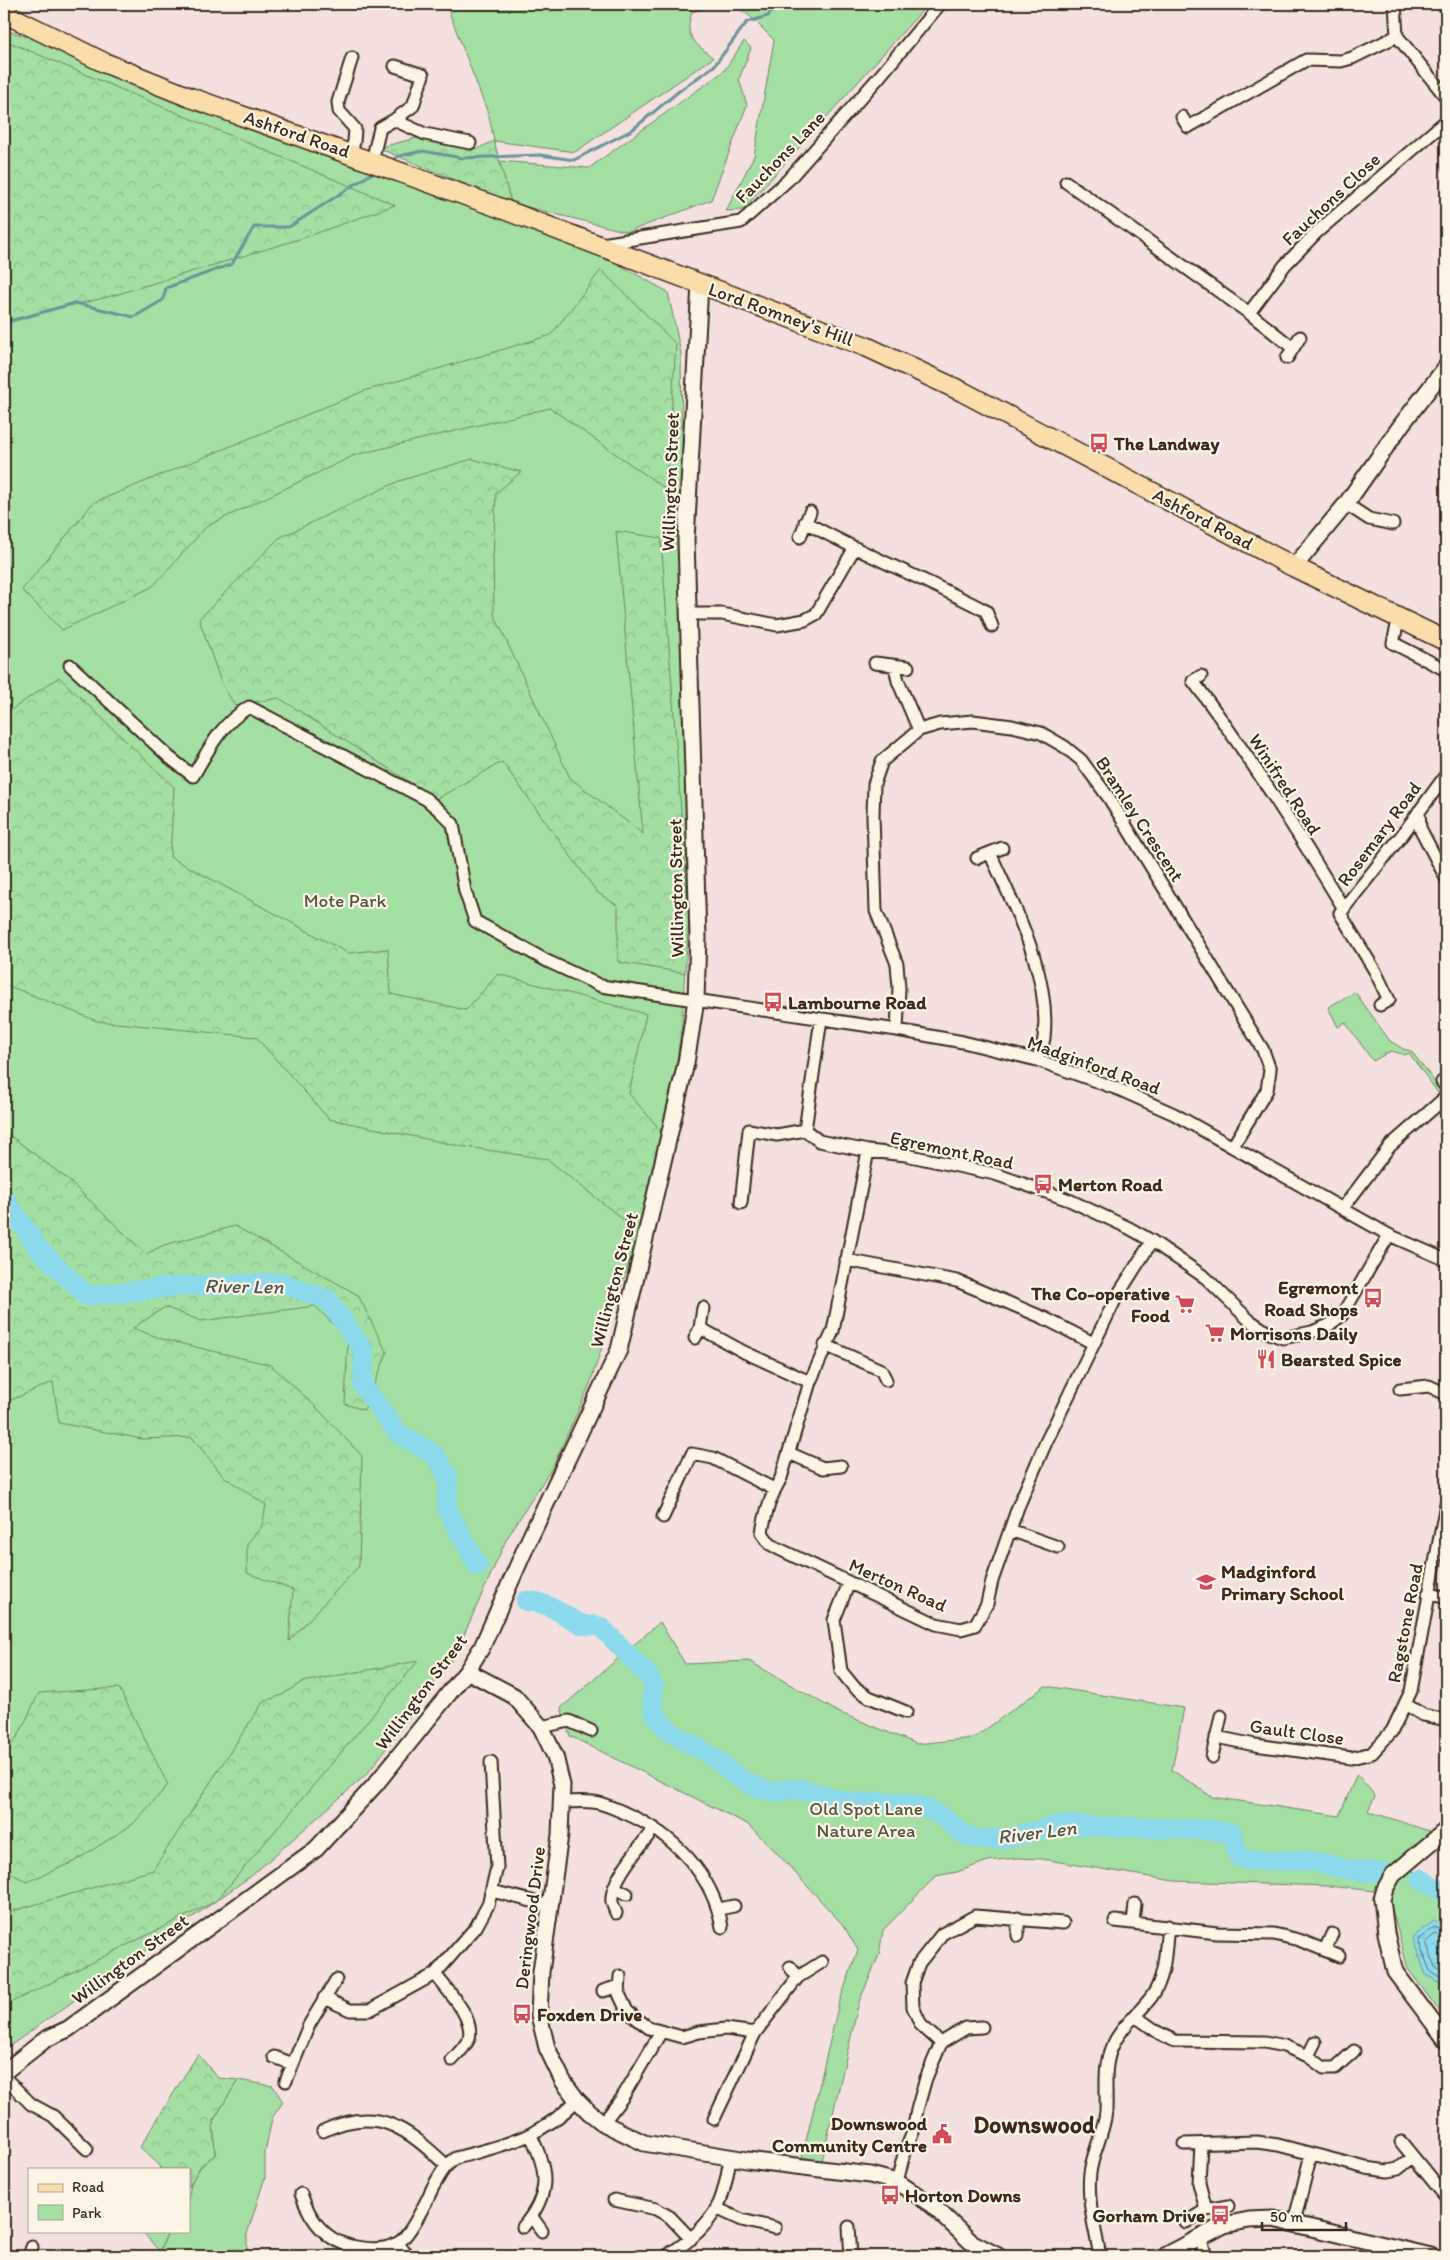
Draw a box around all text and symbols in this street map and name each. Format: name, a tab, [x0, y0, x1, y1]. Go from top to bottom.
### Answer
street label: Ashford Road	[241, 105, 354, 163]
street label: Fauchons Lane	[730, 106, 830, 208]
street label: Fauchons Close	[1277, 148, 1385, 250]
street label: Lord Romney's Hill	[705, 277, 857, 351]
street label: Willington Street	[656, 412, 684, 552]
bus stop icon: The Landway	[1088, 432, 1110, 454]
place label: The Landway	[1113, 432, 1219, 455]
street label: Ashford Road	[1149, 483, 1258, 555]
street label: Winifred Road	[1244, 729, 1326, 839]
street label: Bramley Crescent	[1091, 752, 1189, 886]
street label: Rosemary Road	[1332, 777, 1426, 891]
street label: Willington Street	[663, 818, 689, 958]
park label: Mote Park	[304, 889, 387, 912]
bus stop icon: Lambourne Road	[762, 991, 784, 1013]
place label: Lambourne Road	[788, 991, 927, 1014]
street label: Madginford Road	[1024, 1030, 1164, 1100]
street label: Egremont Road	[888, 1126, 1016, 1174]
bus stop icon: Merton Road	[1032, 1173, 1054, 1195]
place label: Merton Road	[1058, 1173, 1163, 1196]
street label: Willington Street	[585, 1210, 643, 1350]
water label: River Len	[204, 1273, 284, 1299]
place label: Egremont Road Shops	[1264, 1276, 1359, 1321]
place label: The Co-operative Food	[1030, 1282, 1171, 1327]
bus stop icon: Egremont Road Shops	[1362, 1287, 1384, 1309]
supermarket icon: The Co-operative Food	[1174, 1293, 1196, 1315]
supermarket icon: Morrisons Daily	[1204, 1322, 1226, 1344]
place label: Morrisons Daily	[1230, 1322, 1358, 1345]
restaurant icon: Bearsted Spice	[1255, 1348, 1277, 1370]
place label: Bearsted Spice	[1281, 1348, 1402, 1371]
street label: Merton Road	[845, 1553, 951, 1617]
place label: Madginford Primary School	[1221, 1560, 1344, 1605]
street label: Ragstone Road	[1382, 1561, 1428, 1685]
school or university icon: Madginford Primary School	[1195, 1571, 1217, 1593]
street label: Willington Street	[370, 1629, 472, 1755]
street label: Gault Close	[1248, 1714, 1346, 1750]
park label: Old Spot Lane Nature Area	[809, 1797, 923, 1842]
water label: River Len	[996, 1815, 1078, 1849]
street label: Deringwood Drive	[510, 1845, 550, 1991]
street label: Willington Street	[67, 1909, 193, 2009]
bus stop icon: Foxden Drive	[511, 2003, 533, 2025]
place label: Foxden Drive	[537, 2003, 642, 2026]
district label: Downswood	[973, 2110, 1095, 2139]
place label: Downswood Community Centre	[772, 2112, 928, 2157]
public building icon: Downswood Community Centre	[931, 2123, 953, 2145]
legend	[28, 2168, 190, 2232]
text: Road	[72, 2178, 105, 2196]
bus stop icon: Horton Downs	[879, 2184, 901, 2206]
place label: Horton Downs	[905, 2184, 1022, 2207]
scale bar	[1262, 2200, 1346, 2232]
text: Park	[72, 2204, 102, 2222]
place label: Gorham Drive	[1092, 2204, 1205, 2227]
bus stop icon: Gorham Drive	[1209, 2204, 1231, 2226]
text: 50 m	[1270, 2208, 1303, 2226]

